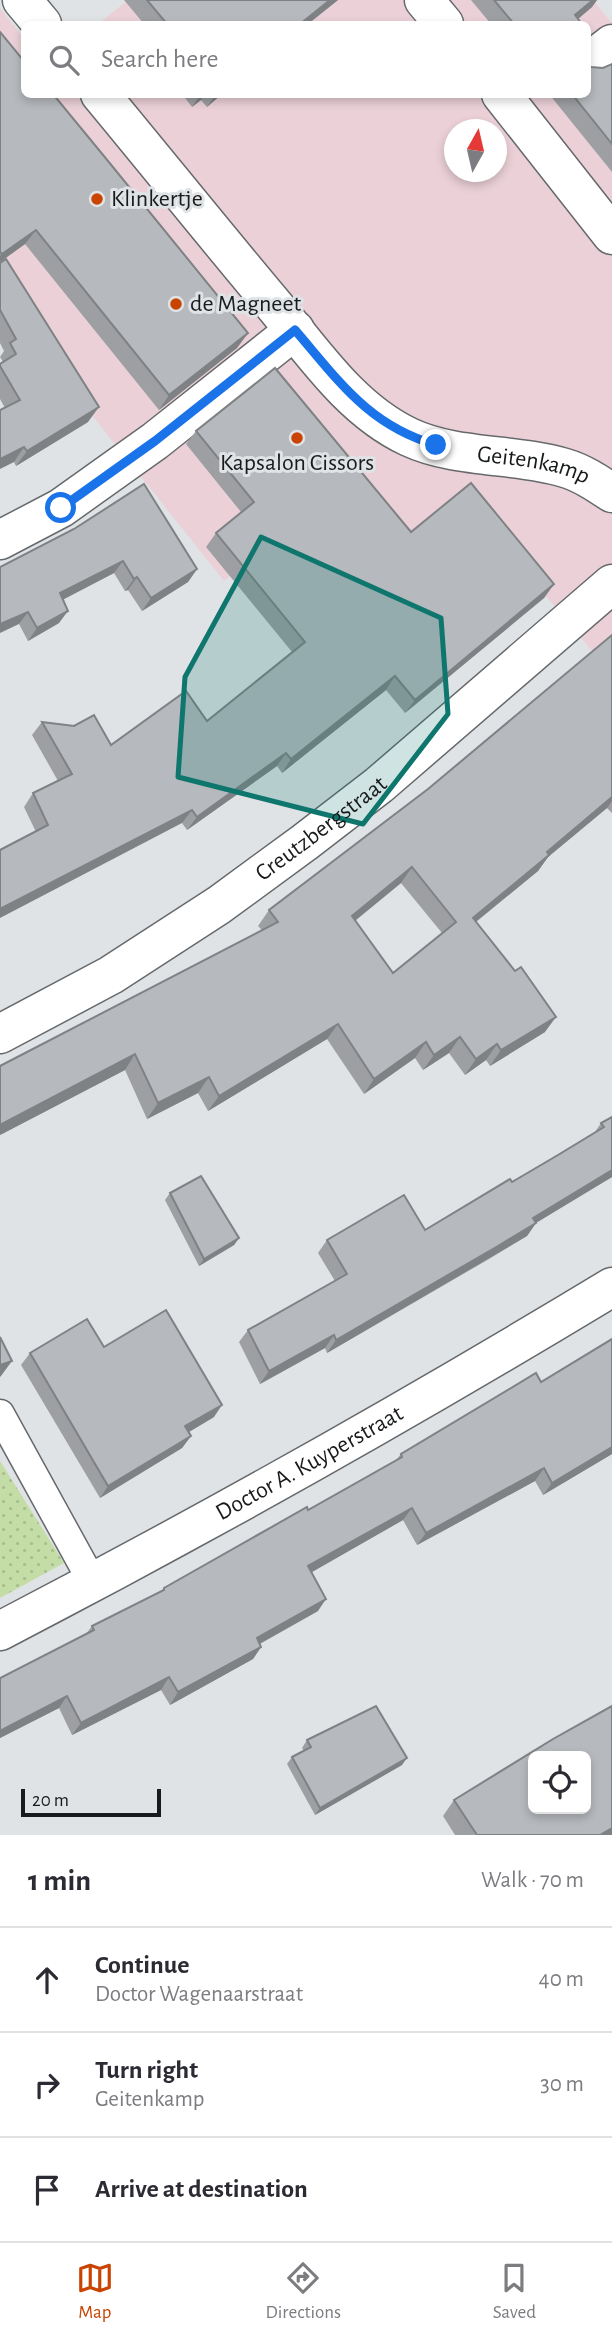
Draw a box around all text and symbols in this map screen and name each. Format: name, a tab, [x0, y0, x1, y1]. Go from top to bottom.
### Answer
search box	[21, 21, 591, 98]
icon: search	[45, 41, 83, 79]
text: Search here	[101, 46, 219, 72]
north arrow	[444, 119, 507, 182]
place label: Klinkertje	[111, 187, 203, 211]
marker: Klinkertje	[89, 191, 105, 207]
place label: de Magneet	[190, 292, 301, 316]
marker: de Magneet	[168, 296, 184, 312]
route end	[420, 429, 451, 460]
marker: Kapsalon Cissors	[289, 430, 305, 446]
street label: Geitenkamp	[476, 442, 594, 489]
place label: Kapsalon Cissors	[220, 451, 374, 475]
route start	[45, 492, 76, 523]
street label: Creutzbergstraat	[251, 772, 392, 886]
street label: Doctor A. Kuyperstraat	[212, 1401, 407, 1525]
map controls	[528, 1751, 591, 1814]
button: locate	[528, 1751, 591, 1814]
scale bar	[21, 1786, 161, 1818]
text: 20 m	[32, 1791, 69, 1810]
text: 1 min	[28, 1866, 91, 1896]
text: Walk · 70 m	[481, 1869, 584, 1892]
text: Continue	[95, 1952, 190, 1978]
icon: ahead	[28, 1961, 66, 1999]
text: 40 m	[539, 1968, 584, 1991]
text: Doctor Wagenaarstraat	[95, 1983, 303, 2006]
text: Turn right	[95, 2057, 198, 2083]
icon: right	[28, 2066, 66, 2104]
text: 30 m	[540, 2073, 584, 2096]
text: Geitenkamp	[95, 2088, 205, 2111]
icon: arrive	[28, 2171, 66, 2209]
text: Arrive at destination	[95, 2176, 308, 2202]
tab: Map	[76, 2259, 114, 2324]
tab: Directions	[265, 2259, 341, 2324]
tab: Saved	[493, 2259, 536, 2324]

